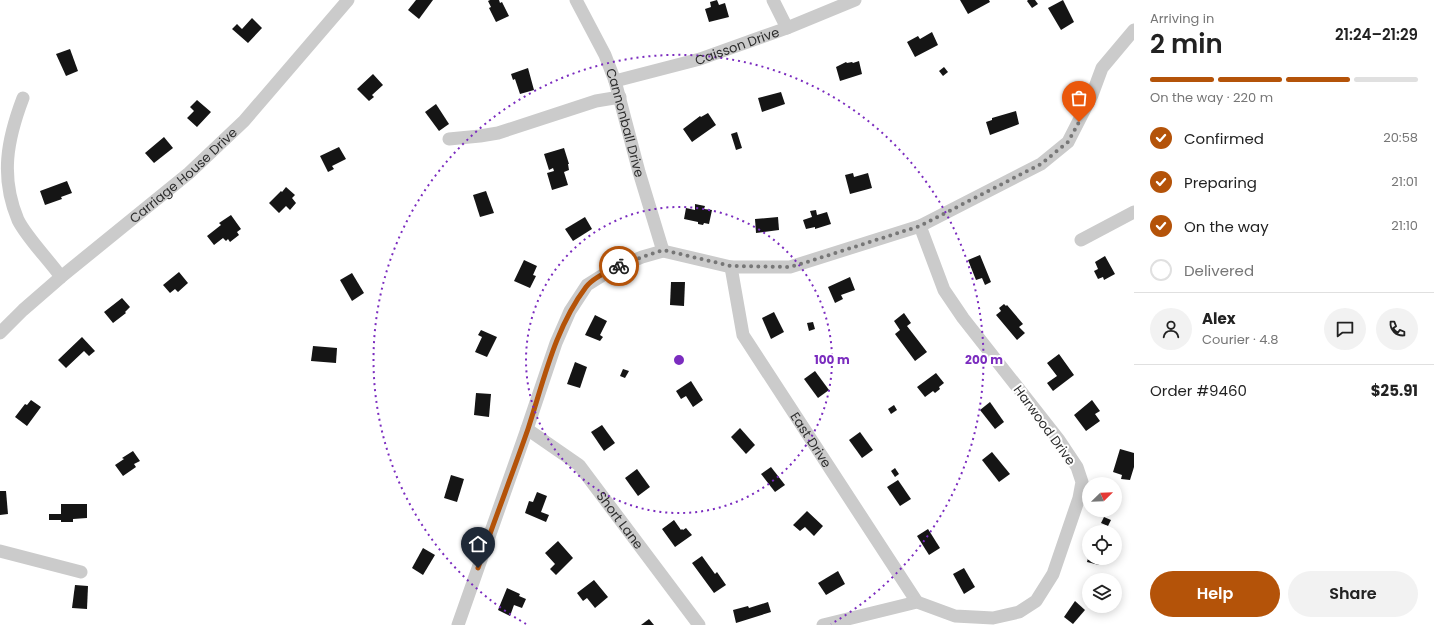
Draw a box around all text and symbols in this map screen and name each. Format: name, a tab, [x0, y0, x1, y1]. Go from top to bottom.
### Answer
text: Arriving in	[1150, 9, 1214, 28]
street label: Caisson Drive	[692, 23, 782, 70]
text: 21:24–21:29	[1335, 24, 1418, 45]
text: 2 min	[1150, 26, 1223, 62]
street label: Cannonball Drive	[601, 65, 649, 180]
pin	[1062, 81, 1096, 122]
icon: bag	[1068, 87, 1090, 109]
text: On the way · 220 m	[1150, 88, 1273, 107]
street label: Carriage House Drive	[125, 123, 242, 228]
icon: check	[1150, 127, 1172, 149]
text: Confirmed	[1184, 128, 1264, 149]
text: 20:58	[1383, 128, 1418, 147]
icon: check	[1150, 171, 1172, 193]
text: Preparing	[1184, 172, 1257, 193]
text: 21:01	[1391, 172, 1418, 191]
icon: check	[1150, 215, 1172, 237]
text: On the way	[1184, 216, 1269, 237]
text: 21:10	[1391, 216, 1418, 235]
courier	[599, 246, 639, 286]
icon: bike	[608, 255, 630, 277]
text: Delivered	[1184, 260, 1254, 281]
button: person	[1150, 308, 1192, 350]
text: Alex	[1202, 308, 1236, 329]
button: chat	[1324, 308, 1366, 350]
button: phone	[1376, 308, 1418, 350]
text: Courier · 4.8	[1202, 330, 1278, 349]
text: 100 m	[814, 351, 850, 368]
text: 200 m	[965, 351, 1003, 368]
centre of rings	[672, 353, 686, 367]
text: Order #9460	[1150, 380, 1247, 401]
text: $25.91	[1371, 380, 1418, 401]
street label: Harwood Drive	[1009, 381, 1080, 469]
street label: East Drive	[786, 408, 836, 472]
north arrow	[1082, 477, 1122, 517]
map controls	[1082, 477, 1122, 613]
street label: Short Lane	[592, 487, 648, 553]
button: locate	[1082, 525, 1122, 565]
pin	[461, 527, 495, 568]
icon: home	[467, 533, 489, 555]
button: Help	[1150, 571, 1280, 617]
button: Share	[1288, 571, 1418, 617]
button: layers	[1082, 573, 1122, 613]

